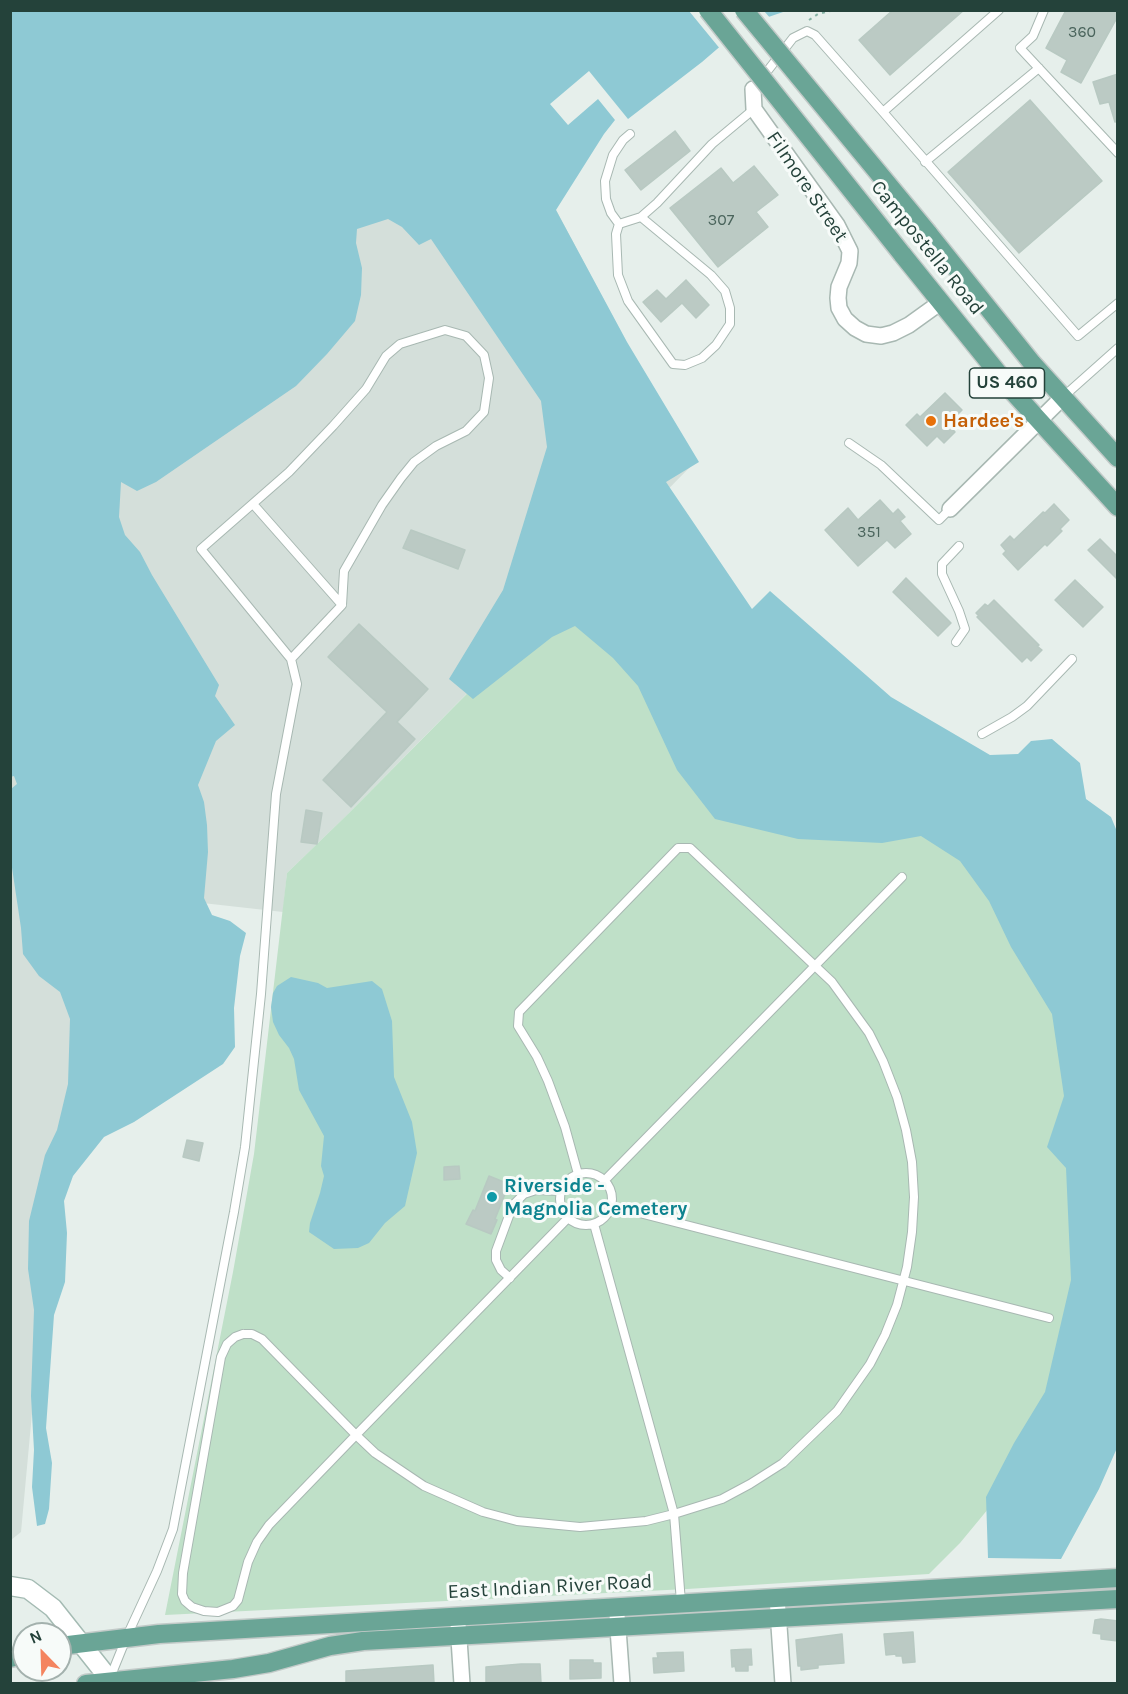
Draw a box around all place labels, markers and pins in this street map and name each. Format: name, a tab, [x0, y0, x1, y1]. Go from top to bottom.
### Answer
place label: Hardee's	[943, 409, 1024, 433]
marker: Hardee's	[924, 414, 938, 428]
place label: Riverside - Magnolia Cemetery	[504, 1174, 687, 1221]
marker: Riverside - Magnolia Cemetery	[485, 1190, 499, 1204]

